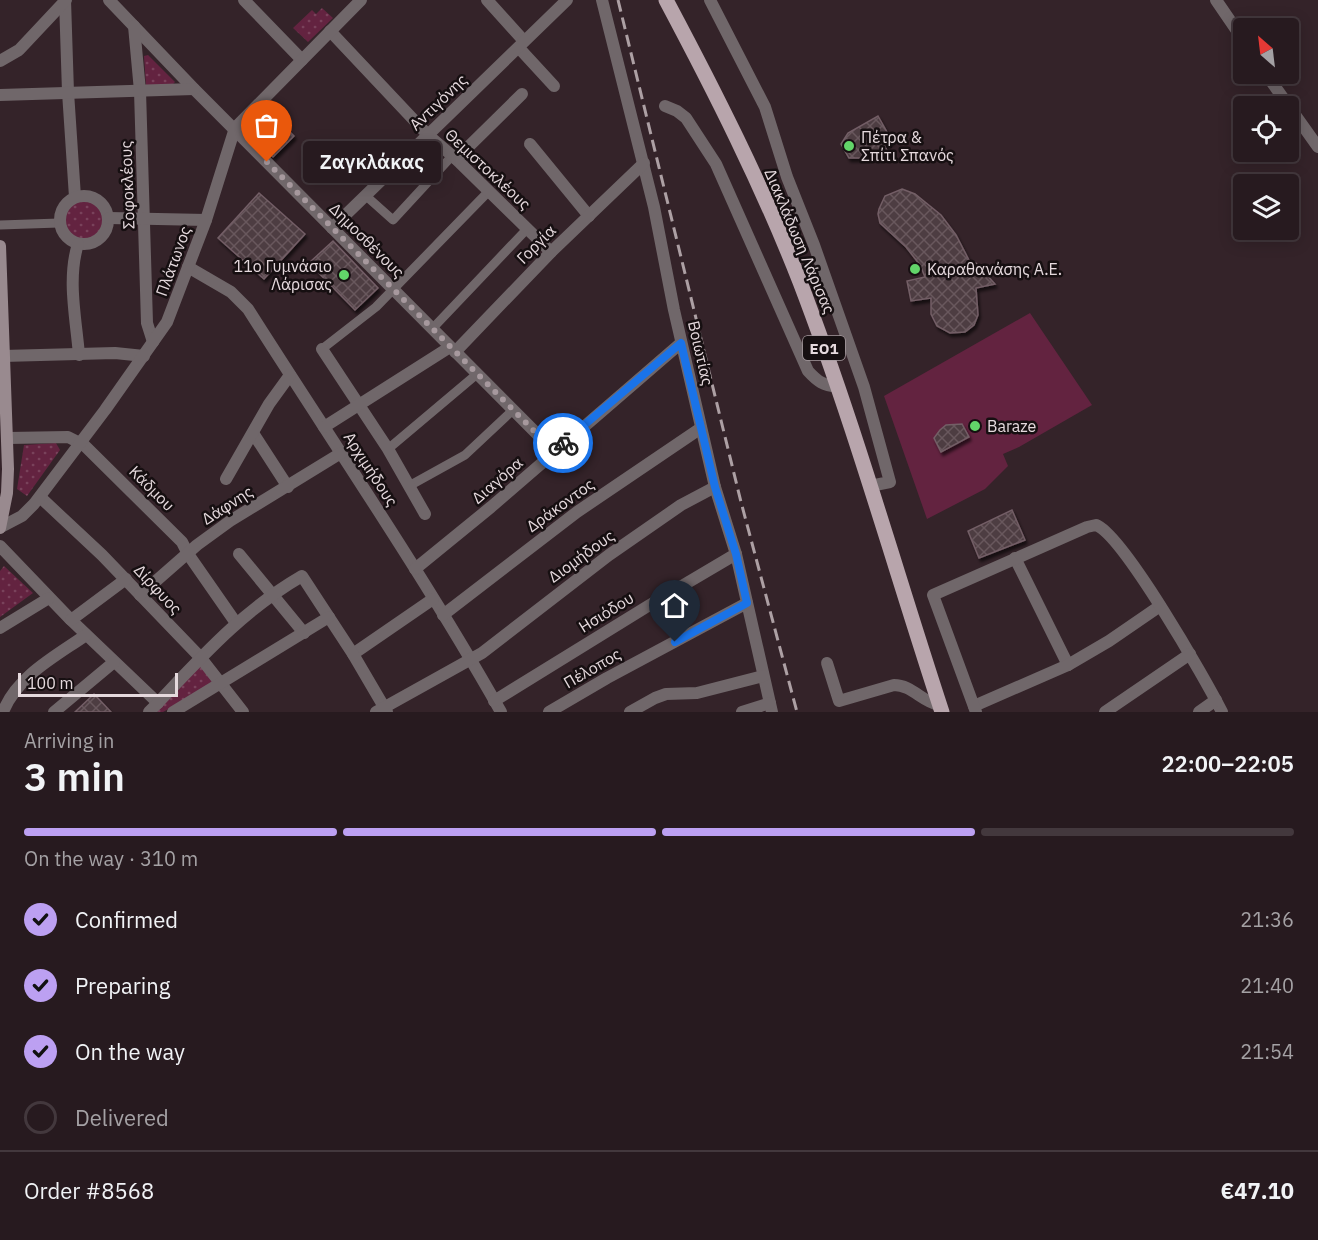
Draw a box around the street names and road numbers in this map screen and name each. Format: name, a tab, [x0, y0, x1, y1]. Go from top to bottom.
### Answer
street label: Αντιγόνης	[405, 69, 471, 134]
street label: Θεμιστοκλέους	[441, 124, 535, 214]
street label: Σοφοκλέους	[115, 140, 139, 230]
street label: Διακλάδωση Λάρισας	[760, 165, 840, 317]
street label: Δημοσθένους	[325, 198, 409, 282]
street label: Γοργία	[512, 220, 560, 268]
street label: Πλάτωνος	[151, 223, 195, 299]
street label: Βοιωτίας	[684, 319, 718, 388]
road number: ΕΟ1	[803, 336, 845, 360]
street label: Αρχιμήδους	[340, 428, 403, 510]
street label: Διαγόρα	[467, 452, 527, 508]
street label: Κάδμου	[125, 461, 179, 515]
street label: Δράκοντος	[522, 473, 598, 536]
street label: Δάφνης	[198, 481, 257, 529]
street label: Διομήδους	[544, 525, 618, 587]
street label: Δίρφυος	[130, 560, 186, 618]
street label: Ησιόδου	[575, 587, 637, 637]
street label: Πέλοπος	[560, 643, 624, 692]

